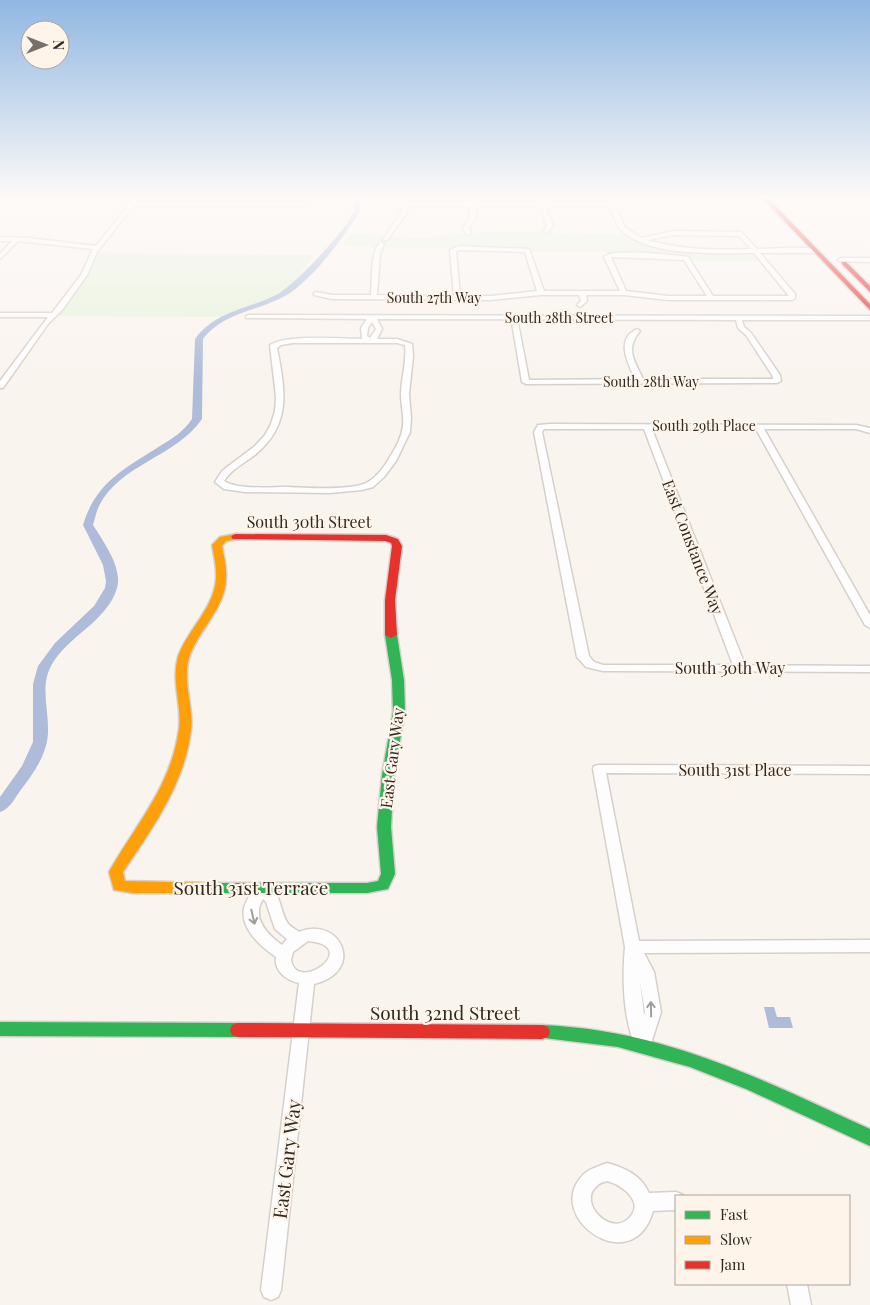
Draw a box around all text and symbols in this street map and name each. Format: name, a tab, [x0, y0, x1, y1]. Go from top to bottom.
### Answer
north arrow	[20, 20, 70, 70]
text: N	[49, 40, 68, 50]
street label: South 27th Way	[387, 288, 481, 307]
street label: South 28th Street	[505, 308, 614, 327]
street label: South 28th Way	[603, 372, 699, 391]
street label: South 29th Place	[652, 416, 756, 435]
street label: East Constance Way	[658, 476, 729, 617]
street label: South 30th Street	[247, 511, 372, 532]
street label: South 30th Way	[675, 657, 785, 678]
street label: East Gary Way	[375, 706, 408, 809]
street label: South 31st Place	[678, 759, 792, 780]
street label: South 31st Terrace	[174, 874, 328, 900]
one-way arrow	[249, 908, 258, 924]
street label: South 32nd Street	[370, 999, 520, 1025]
one-way arrow	[646, 1001, 656, 1018]
street label: East Gary Way	[266, 1097, 306, 1220]
legend	[675, 1195, 850, 1285]
text: Fast	[720, 1204, 749, 1224]
text: Slow	[720, 1229, 752, 1249]
text: Jam	[719, 1254, 746, 1274]

